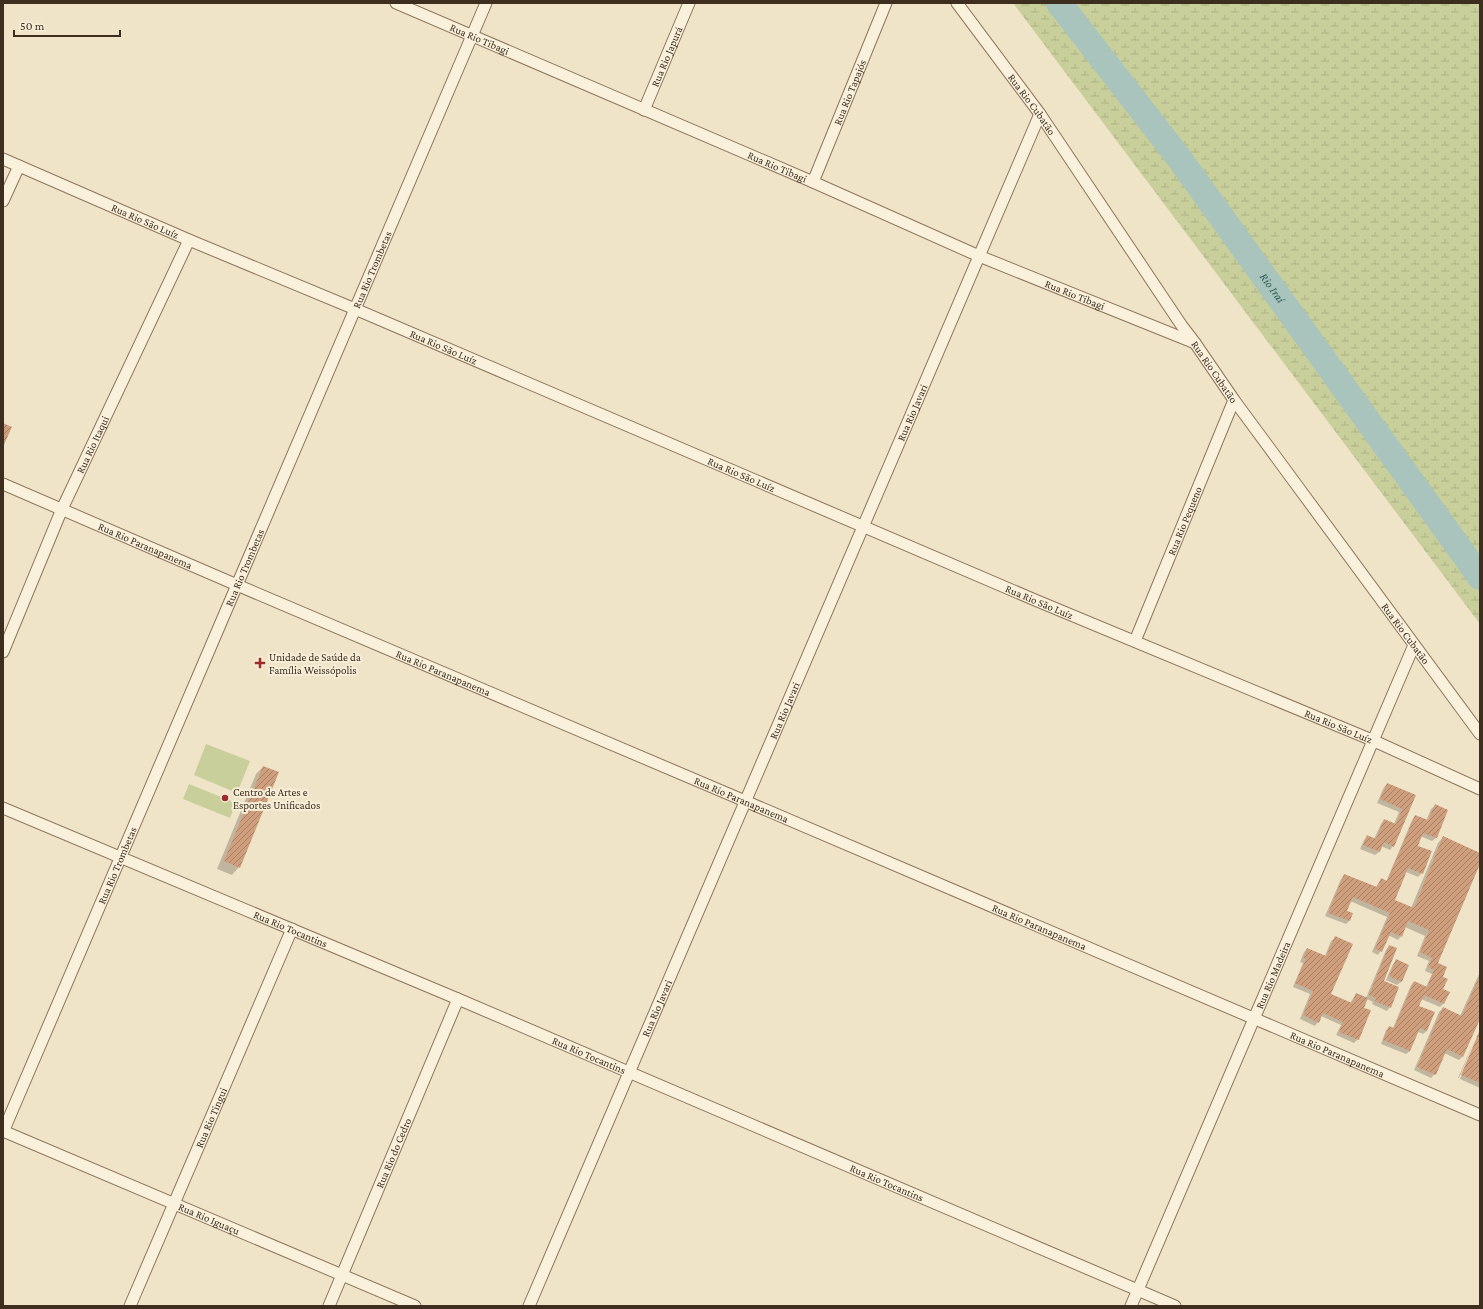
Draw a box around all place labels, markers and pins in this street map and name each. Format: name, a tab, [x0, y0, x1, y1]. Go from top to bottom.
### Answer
place label: Unidade de Saúde da Família Weissópolis	[269, 651, 361, 677]
marker: Unidade de Saúde da Família Weissópolis	[254, 657, 266, 669]
place label: Centro de Artes e Esportes Unificados	[233, 786, 320, 812]
marker: Centro de Artes e Esportes Unificados	[220, 793, 230, 803]

